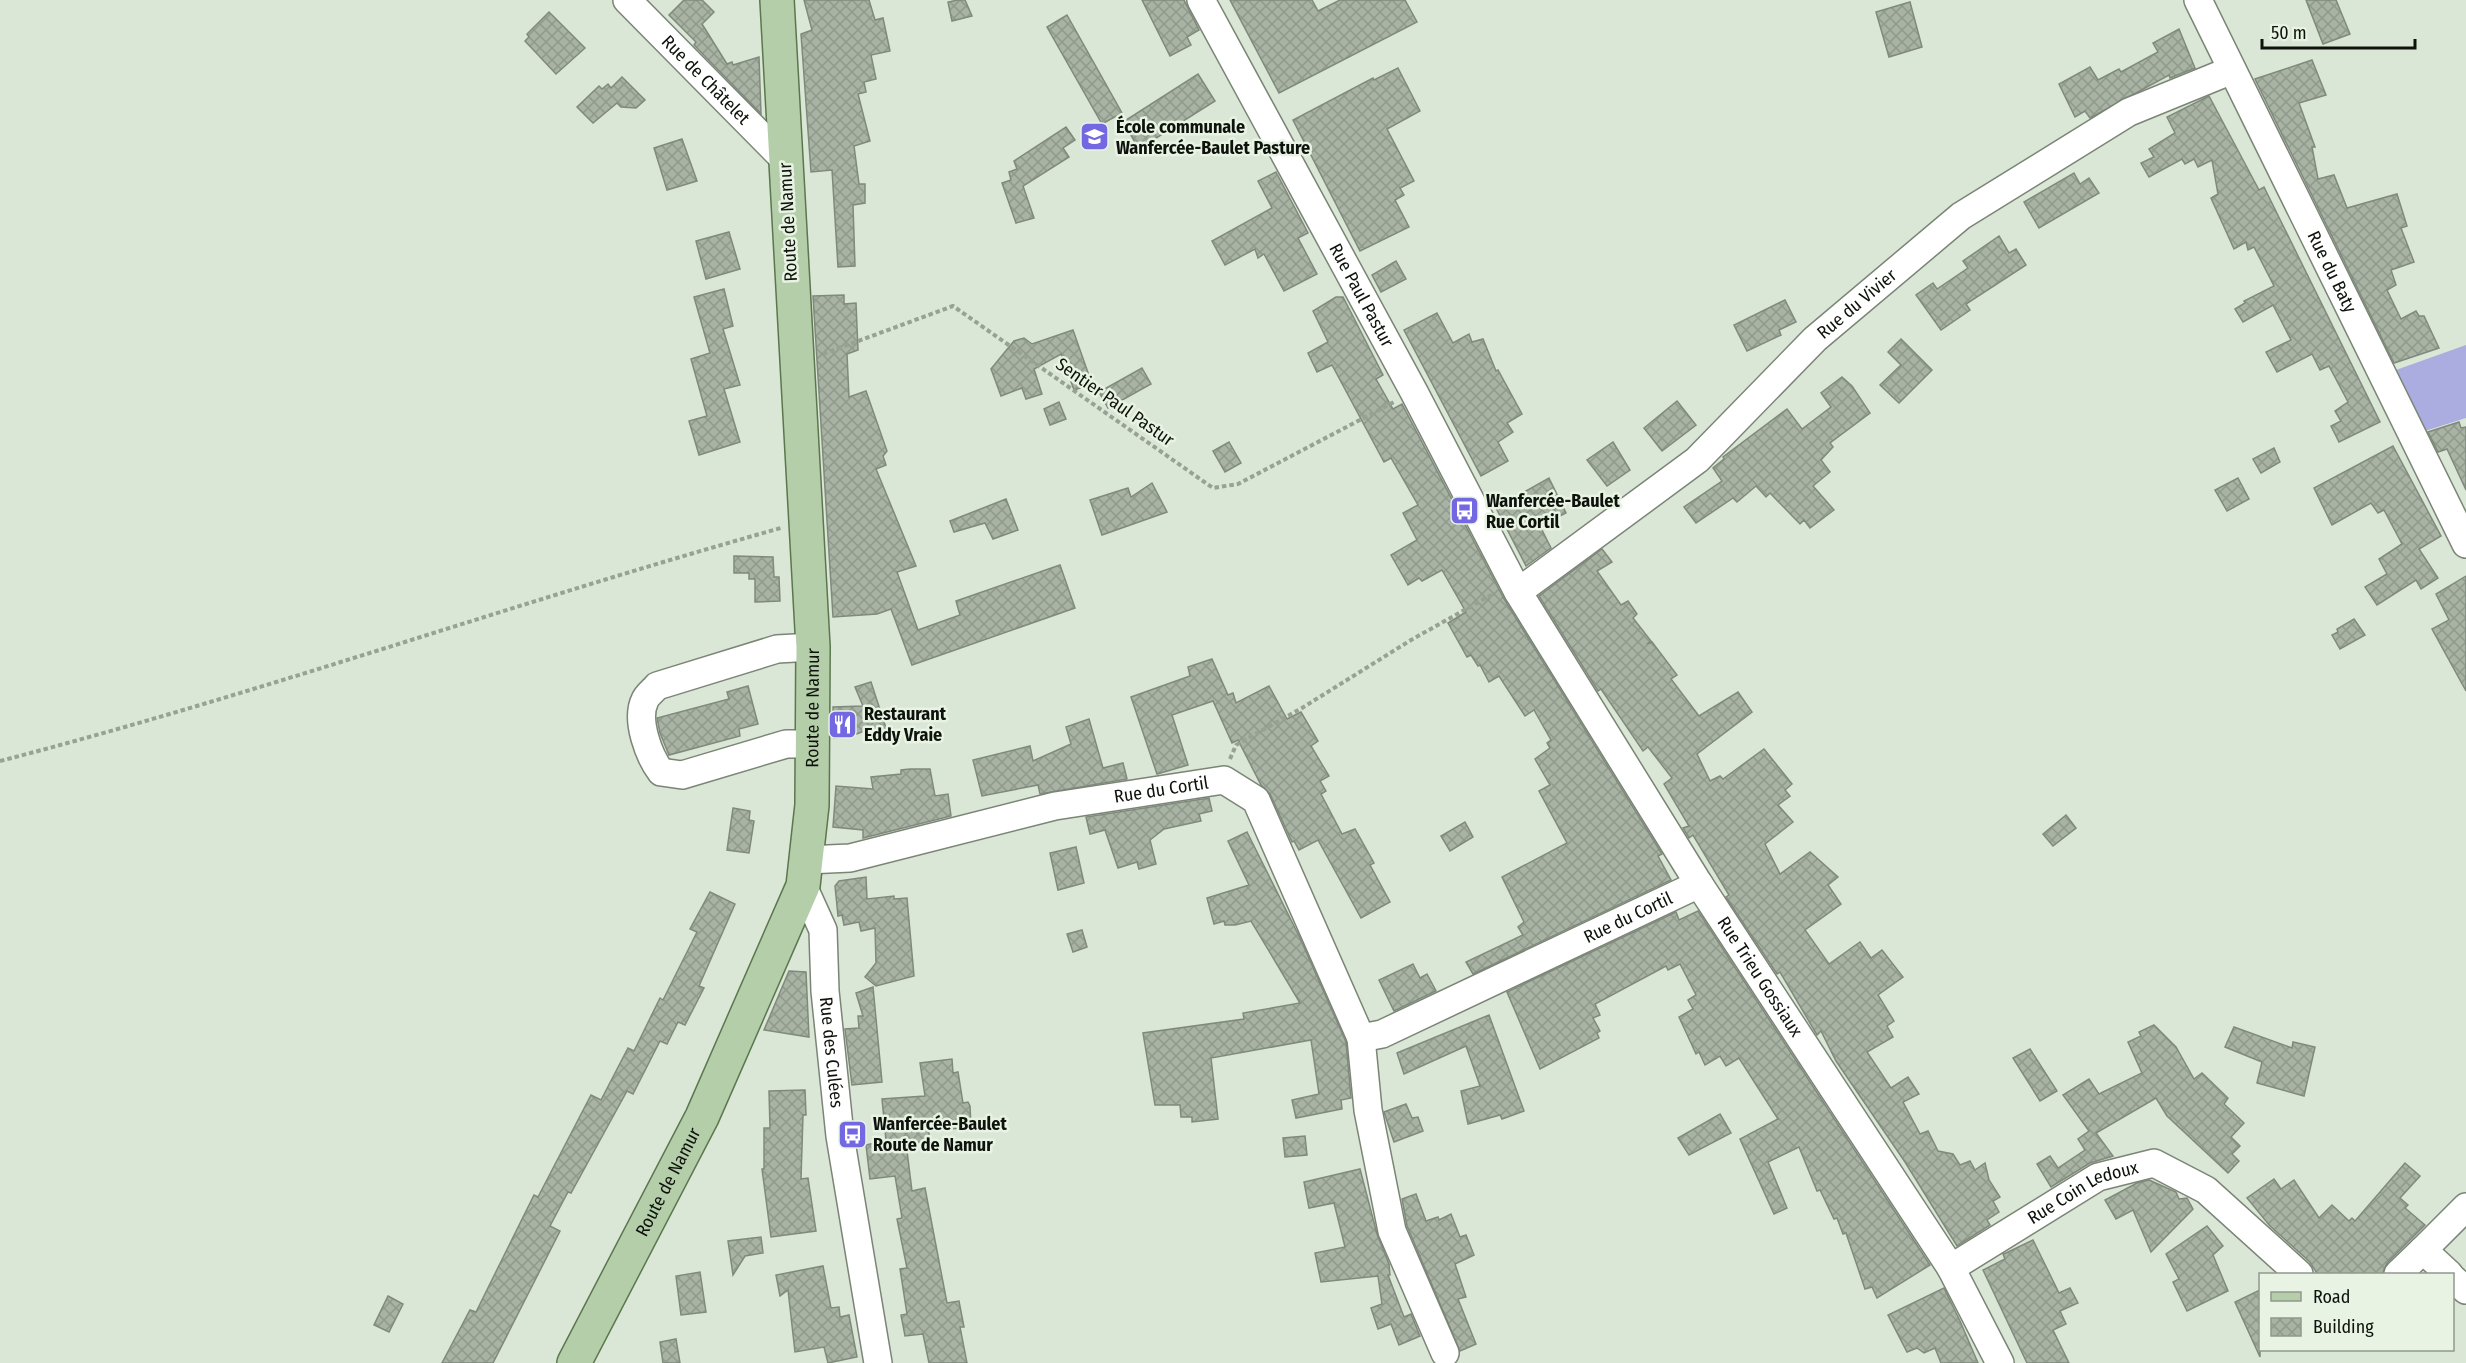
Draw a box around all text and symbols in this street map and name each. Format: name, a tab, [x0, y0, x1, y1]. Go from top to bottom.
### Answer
scale bar	[2262, 12, 2415, 50]
text: 50 m	[2271, 22, 2307, 44]
street label: Rue de Châtelet	[657, 31, 755, 129]
place label: École communale Wanfercée-Baulet Pasture	[1116, 115, 1310, 159]
school or university icon: École communale Wanfercée-Baulet Pasture	[1079, 121, 1111, 153]
street label: Route de Namur	[774, 161, 802, 282]
street label: Rue du Baty	[2303, 227, 2361, 316]
street label: Rue Paul Pastur	[1324, 240, 1399, 351]
street label: Rue du Vivier	[1812, 264, 1902, 344]
street label: Sentier Paul Pastur	[1052, 353, 1179, 451]
place label: Wanfercée-Baulet Rue Cortil	[1486, 490, 1620, 533]
bus stop icon: Wanfercée-Baulet Rue Cortil	[1449, 495, 1481, 527]
street label: Route de Namur	[801, 647, 824, 768]
place label: Restaurant Eddy Vraie	[864, 703, 947, 746]
restaurant icon: Restaurant Eddy Vraie	[827, 708, 859, 740]
street label: Rue du Cortil	[1112, 771, 1210, 808]
street label: Rue du Cortil	[1580, 887, 1676, 948]
street label: Rue Trieu Gossiaux	[1712, 912, 1807, 1041]
street label: Rue des Culées	[815, 996, 848, 1109]
place label: Wanfercée-Baulet Route de Namur	[873, 1113, 1007, 1156]
bus stop icon: Wanfercée-Baulet Route de Namur	[836, 1118, 868, 1150]
street label: Route de Namur	[631, 1123, 706, 1240]
street label: Rue Coin Ledoux	[2024, 1156, 2141, 1229]
legend	[2259, 1273, 2454, 1351]
text: Road	[2313, 1286, 2350, 1308]
text: Building	[2313, 1316, 2374, 1338]

